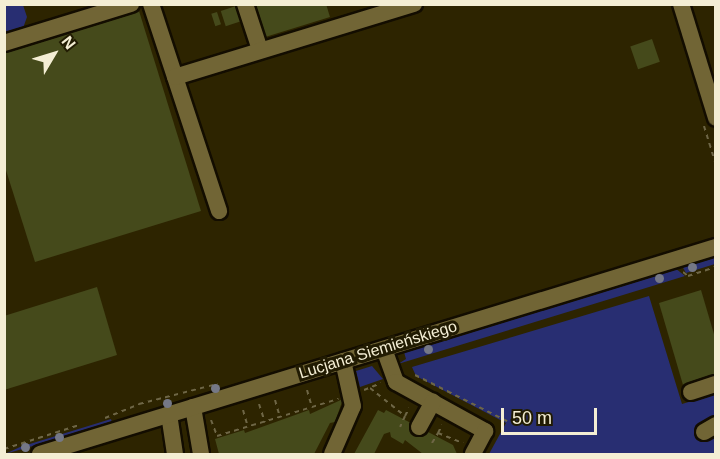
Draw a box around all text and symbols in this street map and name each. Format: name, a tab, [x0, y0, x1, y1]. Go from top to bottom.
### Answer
north arrow	[24, 24, 84, 84]
text: N	[58, 33, 79, 52]
street label: Lucjana Siemieńskiego	[297, 317, 459, 383]
scale bar	[504, 396, 600, 434]
text: 50 m	[512, 408, 552, 428]

